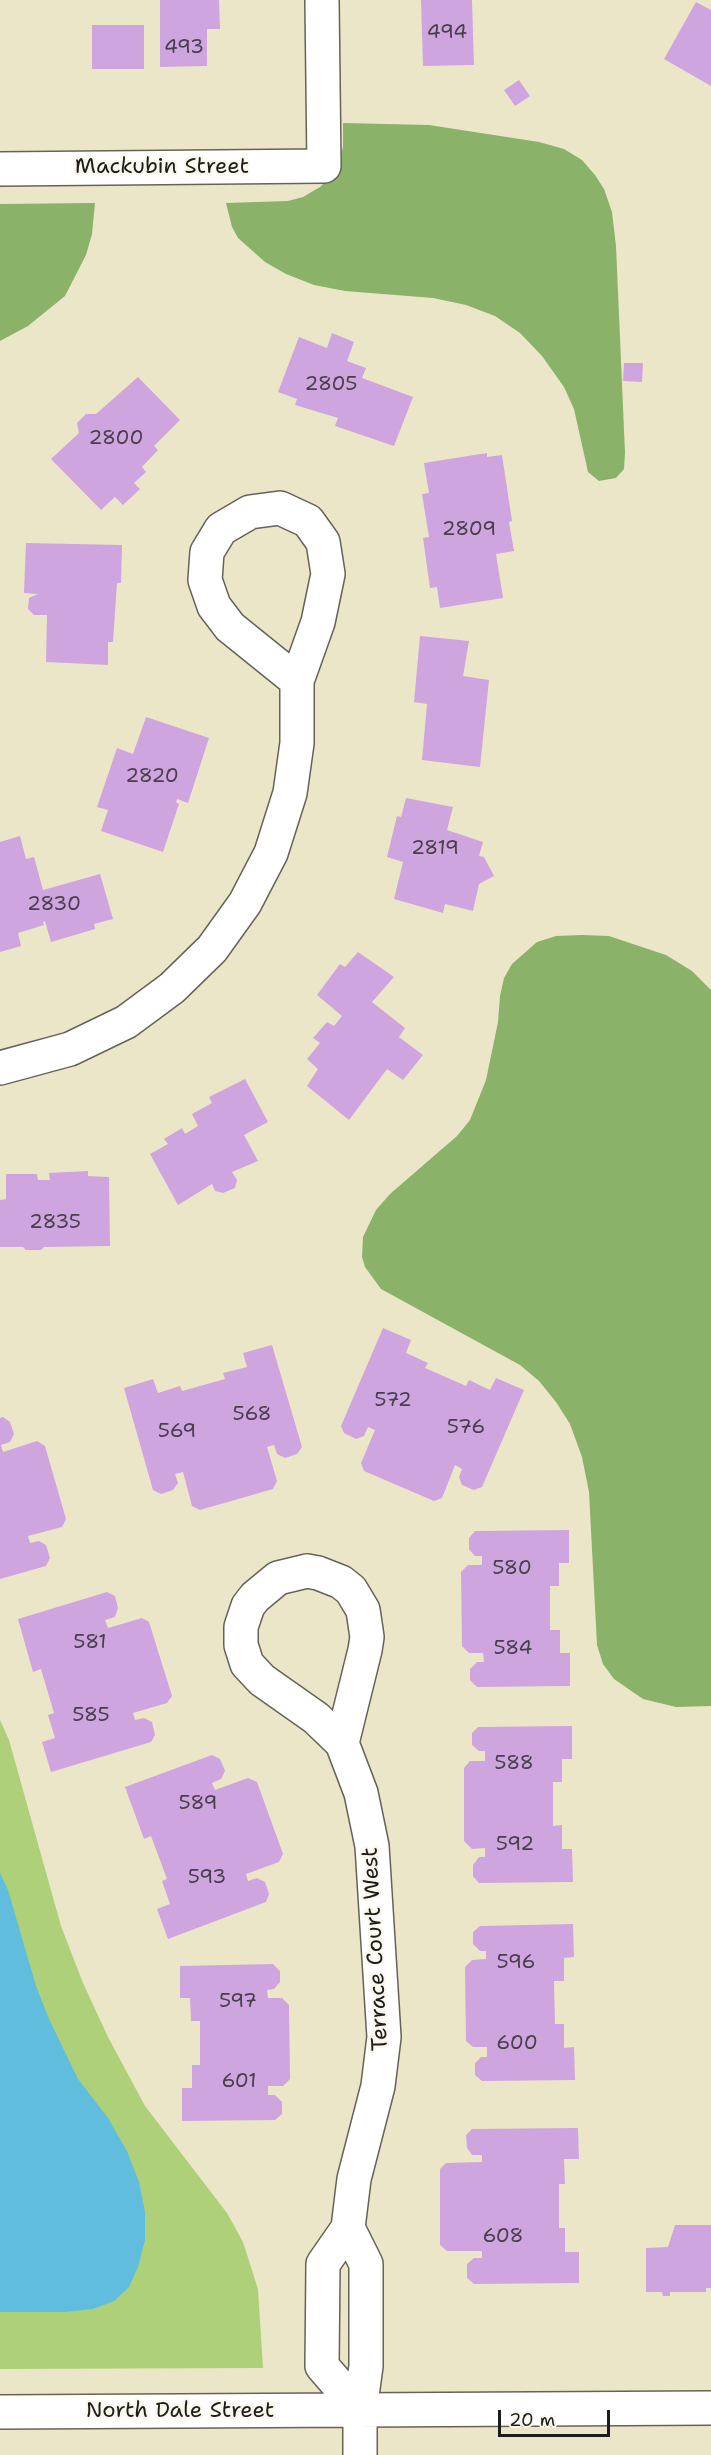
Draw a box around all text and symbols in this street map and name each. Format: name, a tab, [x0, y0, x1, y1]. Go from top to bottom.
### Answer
house number: 494	[427, 21, 467, 45]
house number: 493	[164, 36, 204, 60]
street label: Mackubin Street	[75, 154, 249, 180]
house number: 2805	[305, 373, 357, 397]
house number: 2800	[89, 427, 143, 451]
house number: 2809	[442, 518, 496, 542]
house number: 2820	[125, 765, 179, 789]
house number: 2819	[411, 837, 459, 861]
house number: 2830	[27, 893, 81, 917]
house number: 2835	[29, 1211, 81, 1235]
house number: 572	[374, 1389, 412, 1413]
house number: 568	[232, 1403, 272, 1427]
house number: 576	[447, 1416, 485, 1440]
house number: 569	[158, 1420, 196, 1444]
house number: 580	[492, 1557, 532, 1581]
house number: 581	[73, 1631, 107, 1655]
house number: 584	[494, 1637, 532, 1661]
house number: 585	[72, 1704, 110, 1728]
house number: 588	[494, 1752, 534, 1776]
house number: 589	[179, 1792, 217, 1816]
house number: 592	[496, 1833, 534, 1857]
street label: Terrace Court West	[357, 1846, 395, 2052]
house number: 593	[188, 1866, 226, 1890]
house number: 596	[497, 1951, 535, 1975]
house number: 597	[219, 1990, 257, 2014]
house number: 600	[496, 2032, 538, 2056]
house number: 601	[221, 2070, 257, 2094]
house number: 608	[482, 2225, 524, 2249]
street label: North Dale Street	[86, 2398, 274, 2424]
scale bar	[501, 2398, 614, 2436]
text: 20 m	[509, 2408, 555, 2432]

